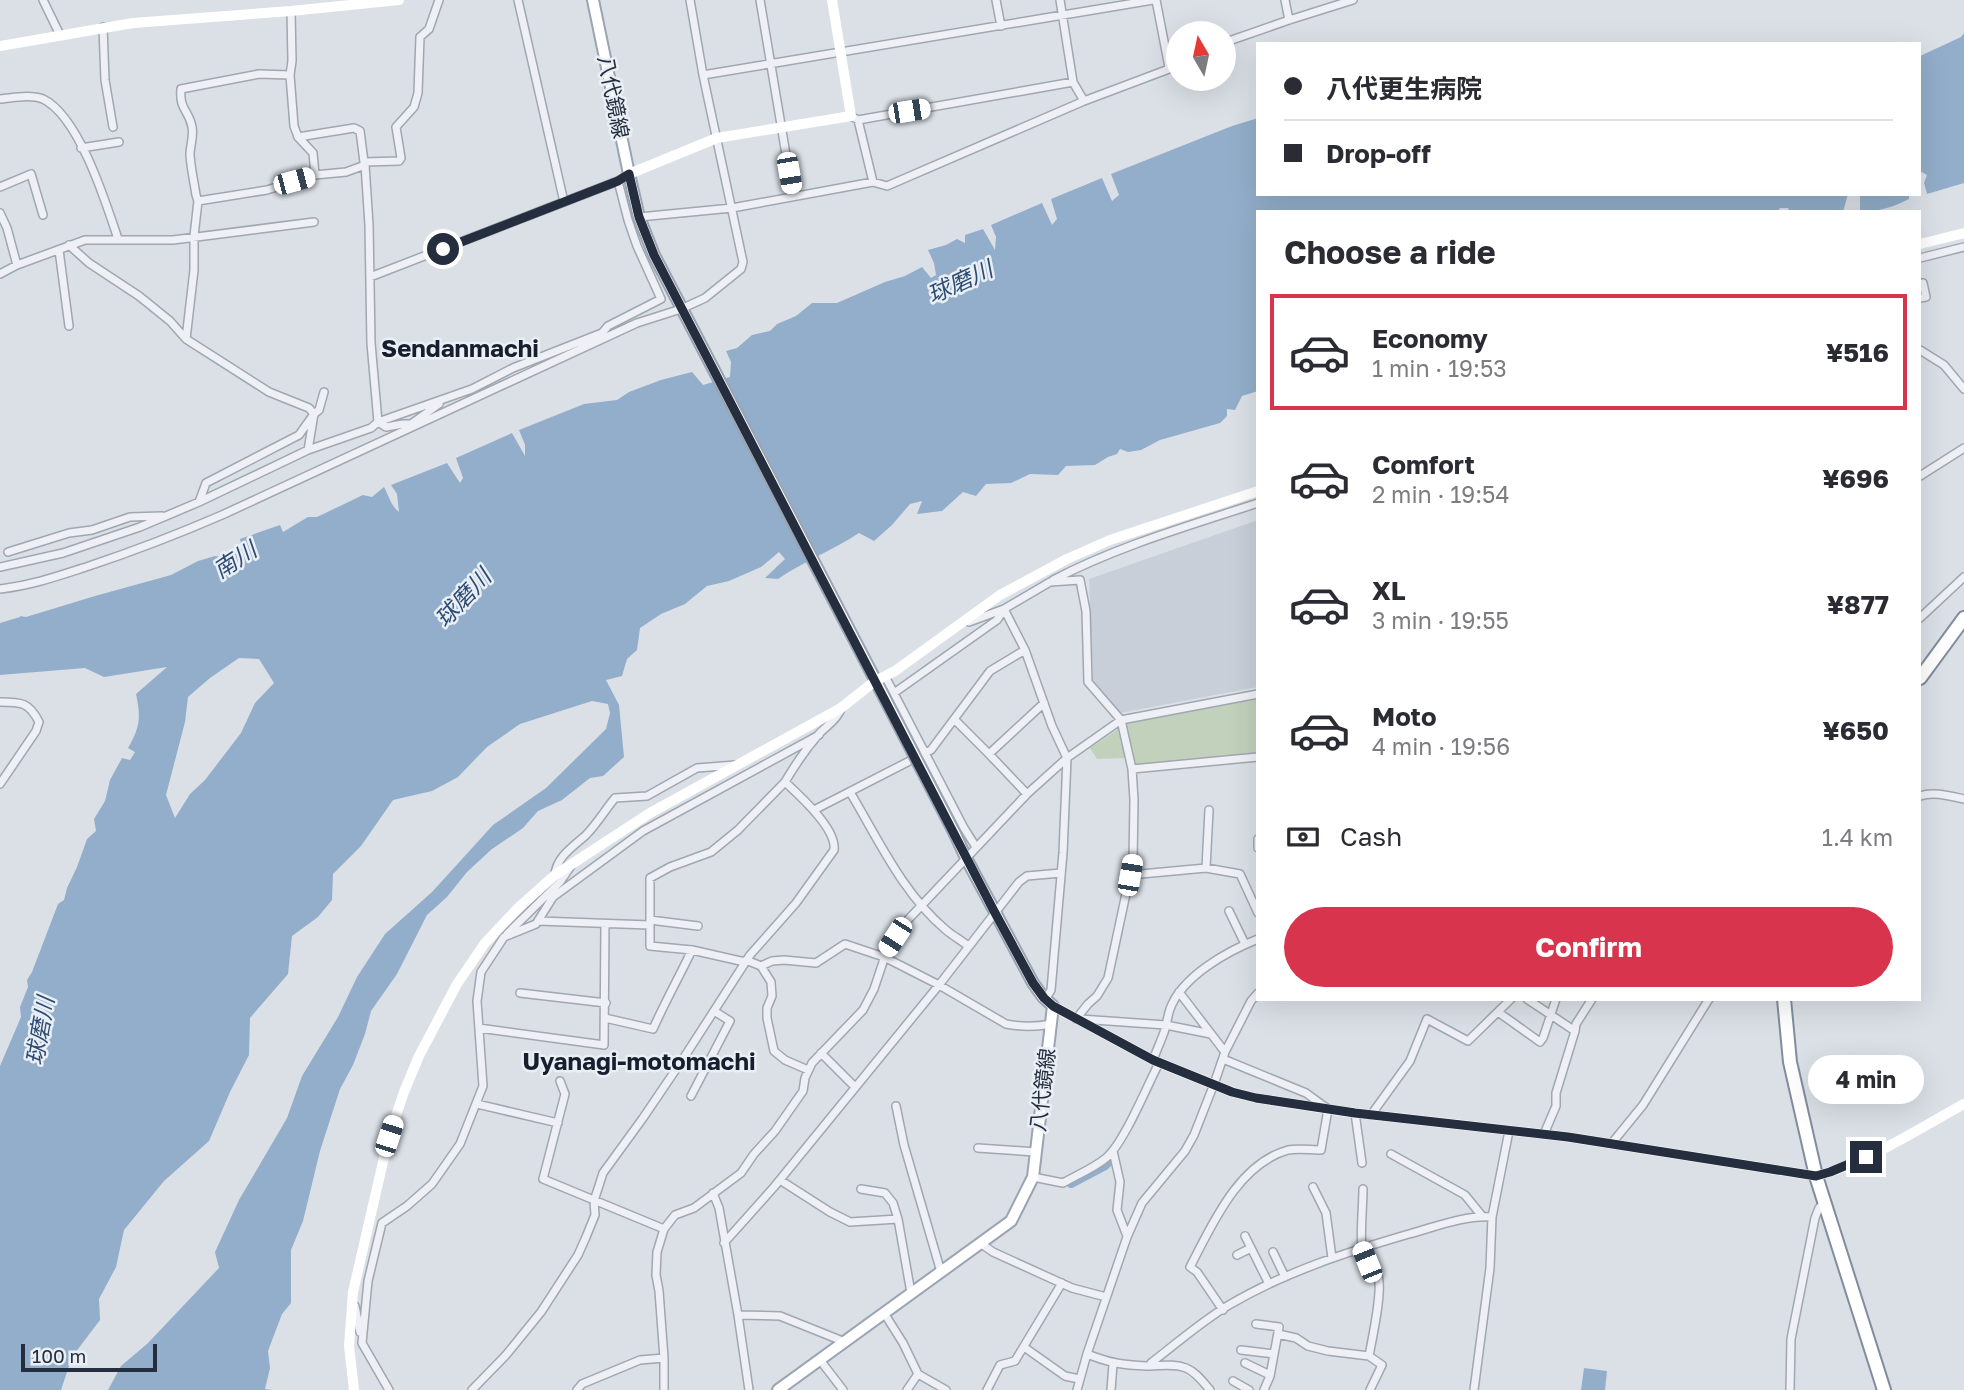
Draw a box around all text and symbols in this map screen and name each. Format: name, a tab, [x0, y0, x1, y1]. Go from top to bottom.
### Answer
north arrow	[1166, 21, 1236, 91]
map controls	[1166, 21, 1236, 91]
street label: 八代鏡線	[593, 53, 635, 141]
text: 八代更生病院	[1326, 73, 1482, 104]
car	[887, 97, 932, 125]
text: Drop-off	[1326, 138, 1431, 169]
car	[776, 150, 803, 196]
car	[271, 165, 318, 197]
route start	[427, 233, 459, 265]
text: Choose a ride	[1284, 233, 1496, 271]
water label: 球磨川	[922, 253, 999, 308]
icon: car	[1288, 321, 1351, 384]
text: Economy	[1372, 323, 1488, 354]
district label: Sendanmachi	[381, 333, 539, 362]
text: ¥516	[1826, 337, 1889, 368]
text: 1 min · 19:53	[1372, 354, 1507, 382]
icon: car	[1288, 447, 1351, 510]
text: Comfort	[1372, 449, 1475, 480]
text: ¥696	[1822, 463, 1889, 494]
text: 2 min · 19:54	[1372, 480, 1510, 508]
water label: 南川	[208, 533, 264, 583]
water label: 球磨川	[429, 560, 498, 632]
icon: car	[1288, 573, 1351, 636]
text: XL	[1372, 575, 1406, 606]
text: ¥877	[1827, 589, 1889, 620]
text: 3 min · 19:55	[1372, 606, 1509, 634]
icon: car	[1288, 699, 1351, 762]
text: Moto	[1372, 701, 1437, 732]
text: ¥650	[1823, 715, 1889, 746]
text: 4 min · 19:56	[1372, 732, 1510, 760]
icon: cash	[1284, 818, 1322, 856]
text: Cash	[1340, 821, 1402, 852]
text: 1.4 km	[1822, 823, 1893, 851]
car	[1117, 852, 1144, 898]
button: Confirm	[1284, 907, 1893, 987]
car	[875, 914, 916, 960]
water label: 球磨川	[19, 991, 59, 1067]
district label: Uyanagi-motomachi	[523, 1046, 756, 1075]
street label: 八代鏡線	[1024, 1047, 1060, 1133]
callout: 4 min	[1808, 1056, 1924, 1104]
text: 4 min	[1836, 1065, 1896, 1093]
car	[373, 1113, 406, 1159]
route end	[1850, 1141, 1882, 1173]
car	[1350, 1239, 1385, 1285]
scale bar	[21, 1341, 158, 1373]
text: 100 m	[32, 1344, 86, 1367]

